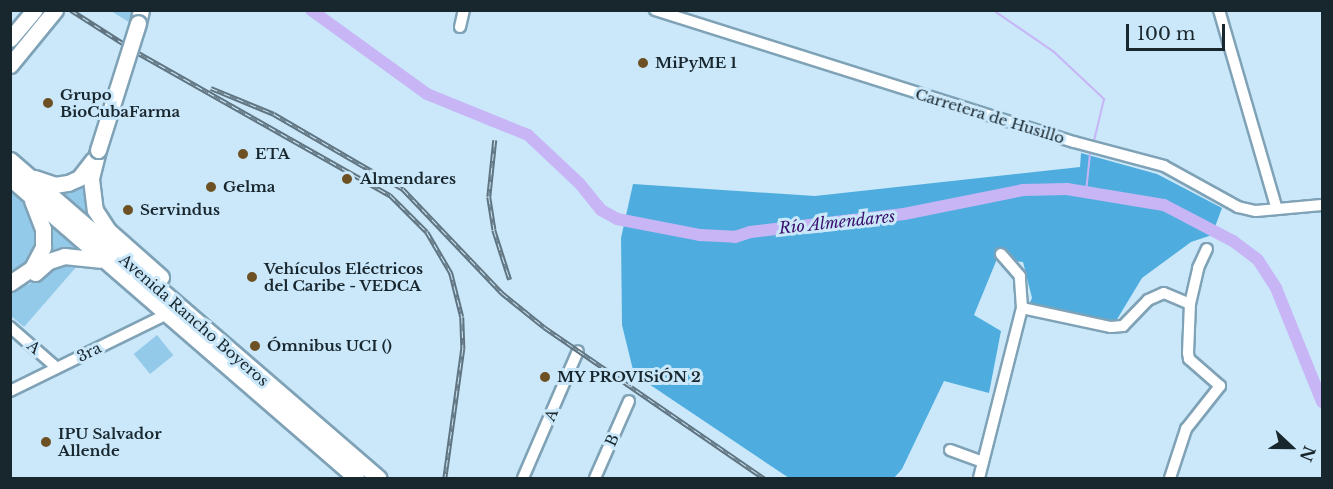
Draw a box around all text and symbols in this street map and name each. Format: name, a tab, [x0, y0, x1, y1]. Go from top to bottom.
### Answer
scale bar	[1129, 12, 1228, 50]
text: 100 m	[1137, 23, 1195, 45]
place label: MiPyME 1	[655, 54, 737, 72]
marker: MiPyME 1	[636, 56, 650, 70]
place label: Grupo BioCubaFarma	[60, 85, 180, 120]
street label: Carretera de Husillo	[913, 85, 1067, 147]
marker: Grupo BioCubaFarma	[41, 96, 55, 110]
place label: ETA	[255, 145, 290, 163]
marker: ETA	[236, 147, 250, 161]
marker: Almendares	[338, 170, 356, 188]
place label: Almendares	[360, 170, 456, 188]
place label: Gelma	[223, 178, 275, 196]
marker: Gelma	[204, 180, 218, 194]
place label: Servindus	[140, 201, 220, 219]
marker: Servindus	[121, 203, 135, 217]
water label: Río Almendares	[778, 206, 896, 238]
street label: Avenida Rancho Boyeros	[116, 250, 272, 390]
place label: Vehículos Eléctricos del Caribe - VEDCA	[264, 259, 423, 294]
marker: Vehículos Eléctricos del Caribe - VEDCA	[245, 270, 259, 284]
street label: A	[24, 336, 44, 358]
place label: Ómnibus UCI ()	[267, 337, 392, 355]
street label: 3ra	[74, 338, 104, 366]
marker: Ómnibus UCI ()	[248, 339, 262, 353]
place label: MY PROVISiÓN 2	[557, 368, 701, 386]
marker: MY PROVISiÓN 2	[538, 370, 552, 384]
street label: A	[540, 406, 562, 424]
north arrow	[1261, 417, 1321, 477]
place label: IPU Salvador Allende	[58, 424, 162, 459]
street label: B	[601, 431, 623, 449]
marker: IPU Salvador Allende	[39, 435, 53, 449]
text: N	[1296, 443, 1320, 464]

